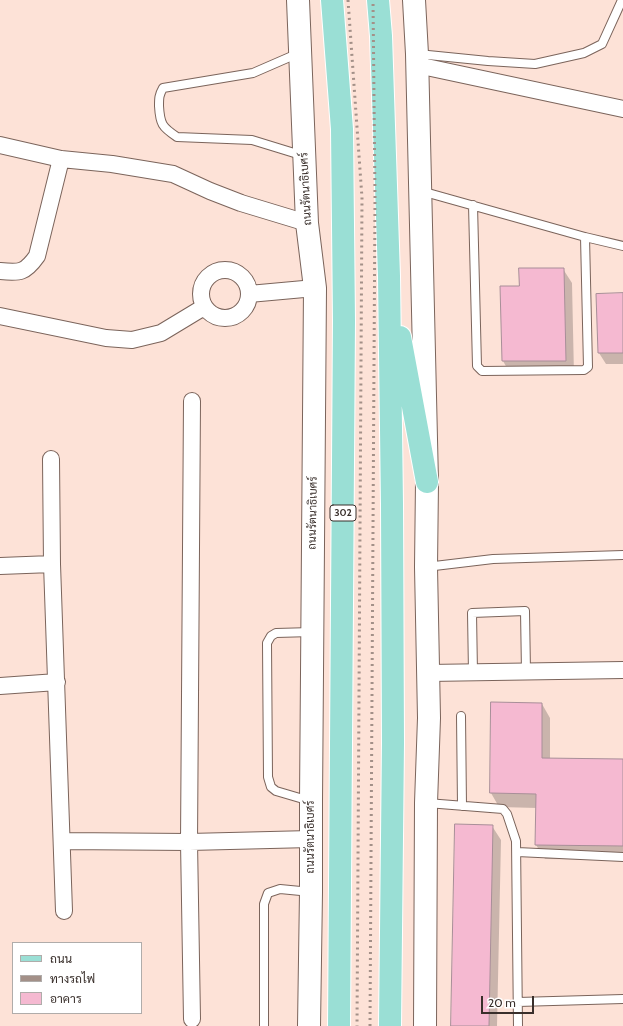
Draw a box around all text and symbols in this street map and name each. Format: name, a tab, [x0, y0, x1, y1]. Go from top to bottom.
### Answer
street label: ถนนรัตนาธิเบศร์	[297, 152, 315, 226]
street label: ถนนรัตนาธิเบศร์	[306, 476, 320, 550]
road number: 302	[330, 505, 356, 521]
street label: ถนนรัตนาธิเบศร์	[304, 800, 318, 874]
legend	[12, 942, 142, 1014]
text: ถนน	[50, 951, 72, 966]
text: ทางรถไฟ	[50, 971, 95, 986]
scale bar	[483, 988, 536, 1014]
text: อาคาร	[50, 991, 82, 1006]
text: 20 m	[488, 995, 516, 1010]

